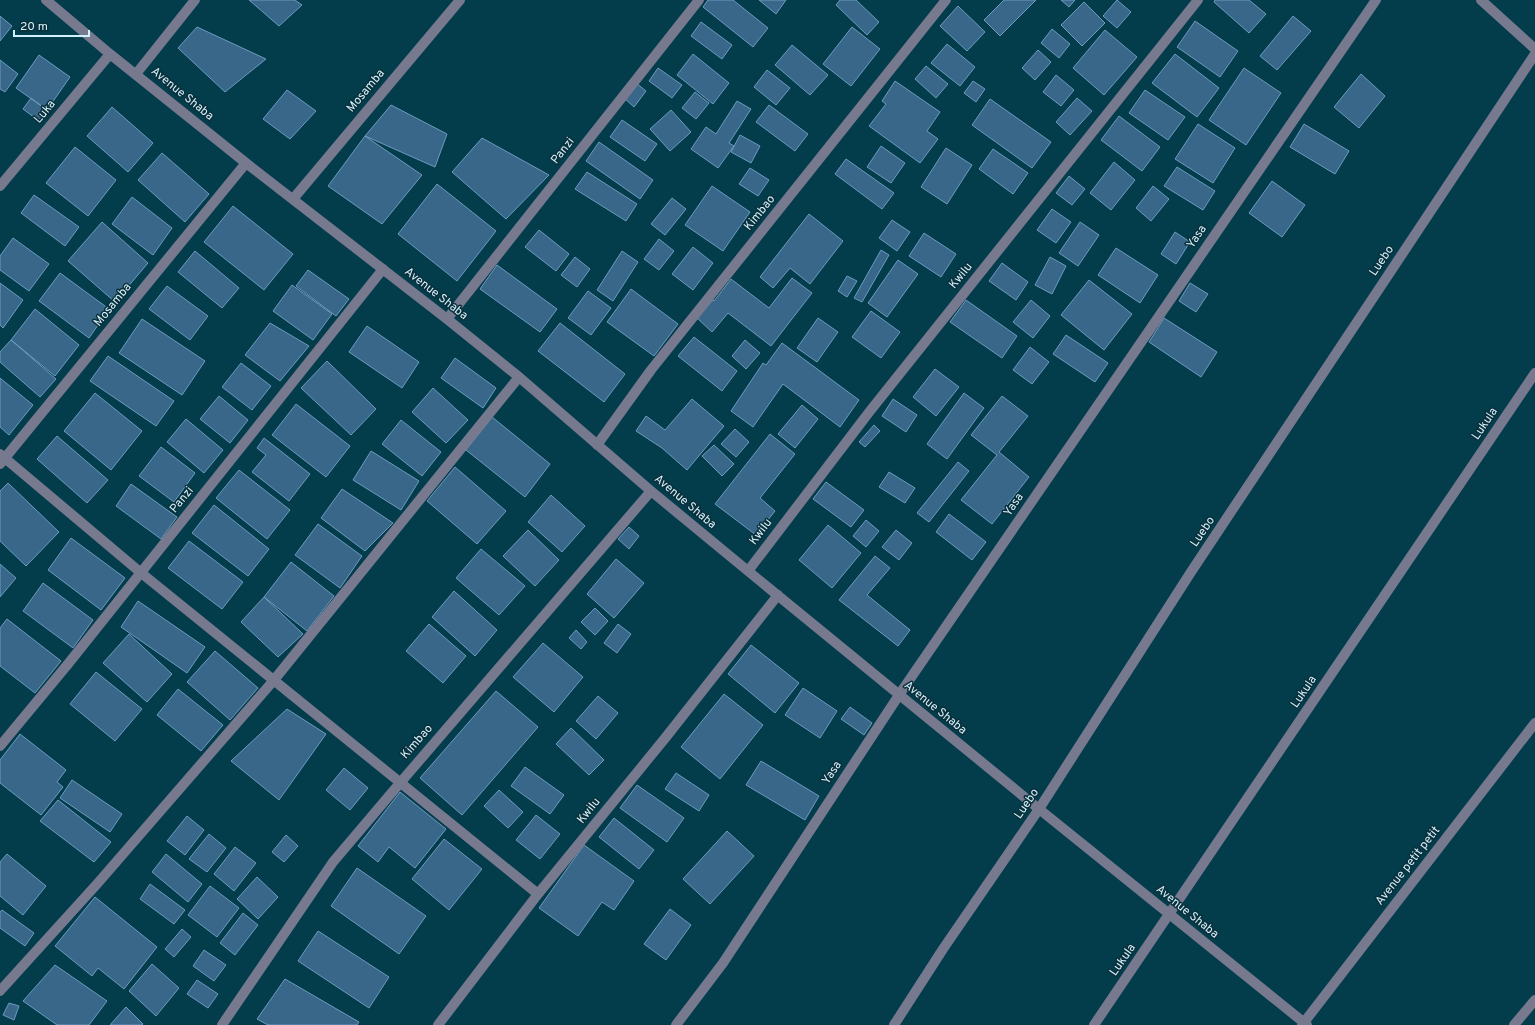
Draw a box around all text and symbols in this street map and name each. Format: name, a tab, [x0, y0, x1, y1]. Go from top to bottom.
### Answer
scale bar	[14, 12, 89, 38]
text: 20 m	[20, 19, 48, 35]
street label: Avenue Shaba	[147, 64, 217, 124]
street label: Mosamba	[343, 66, 389, 116]
street label: Luka	[31, 97, 59, 127]
street label: Panzi	[548, 134, 578, 168]
street label: Kimbao	[741, 192, 779, 234]
street label: Yasa	[1183, 222, 1211, 252]
street label: Luebo	[1366, 242, 1398, 279]
street label: Kwilu	[946, 260, 976, 292]
street label: Avenue Shaba	[401, 264, 471, 324]
street label: Mosamba	[91, 280, 135, 330]
street label: Lukula	[1468, 405, 1502, 443]
street label: Avenue Shaba	[651, 471, 719, 533]
street label: Panzi	[166, 483, 198, 517]
street label: Yasa	[1000, 490, 1028, 520]
street label: Luebo	[1187, 513, 1219, 550]
street label: Kwilu	[746, 516, 776, 548]
street label: Lukula	[1287, 673, 1321, 711]
street label: Avenue Shaba	[900, 678, 970, 738]
street label: Kimbao	[397, 721, 437, 763]
street label: Yasa	[818, 758, 846, 788]
street label: Luebo	[1011, 785, 1043, 822]
street label: Kwilu	[574, 795, 604, 827]
street label: Avenue petit petit	[1372, 823, 1444, 909]
street label: Avenue Shaba	[1152, 882, 1222, 942]
street label: Lukula	[1106, 941, 1140, 979]

